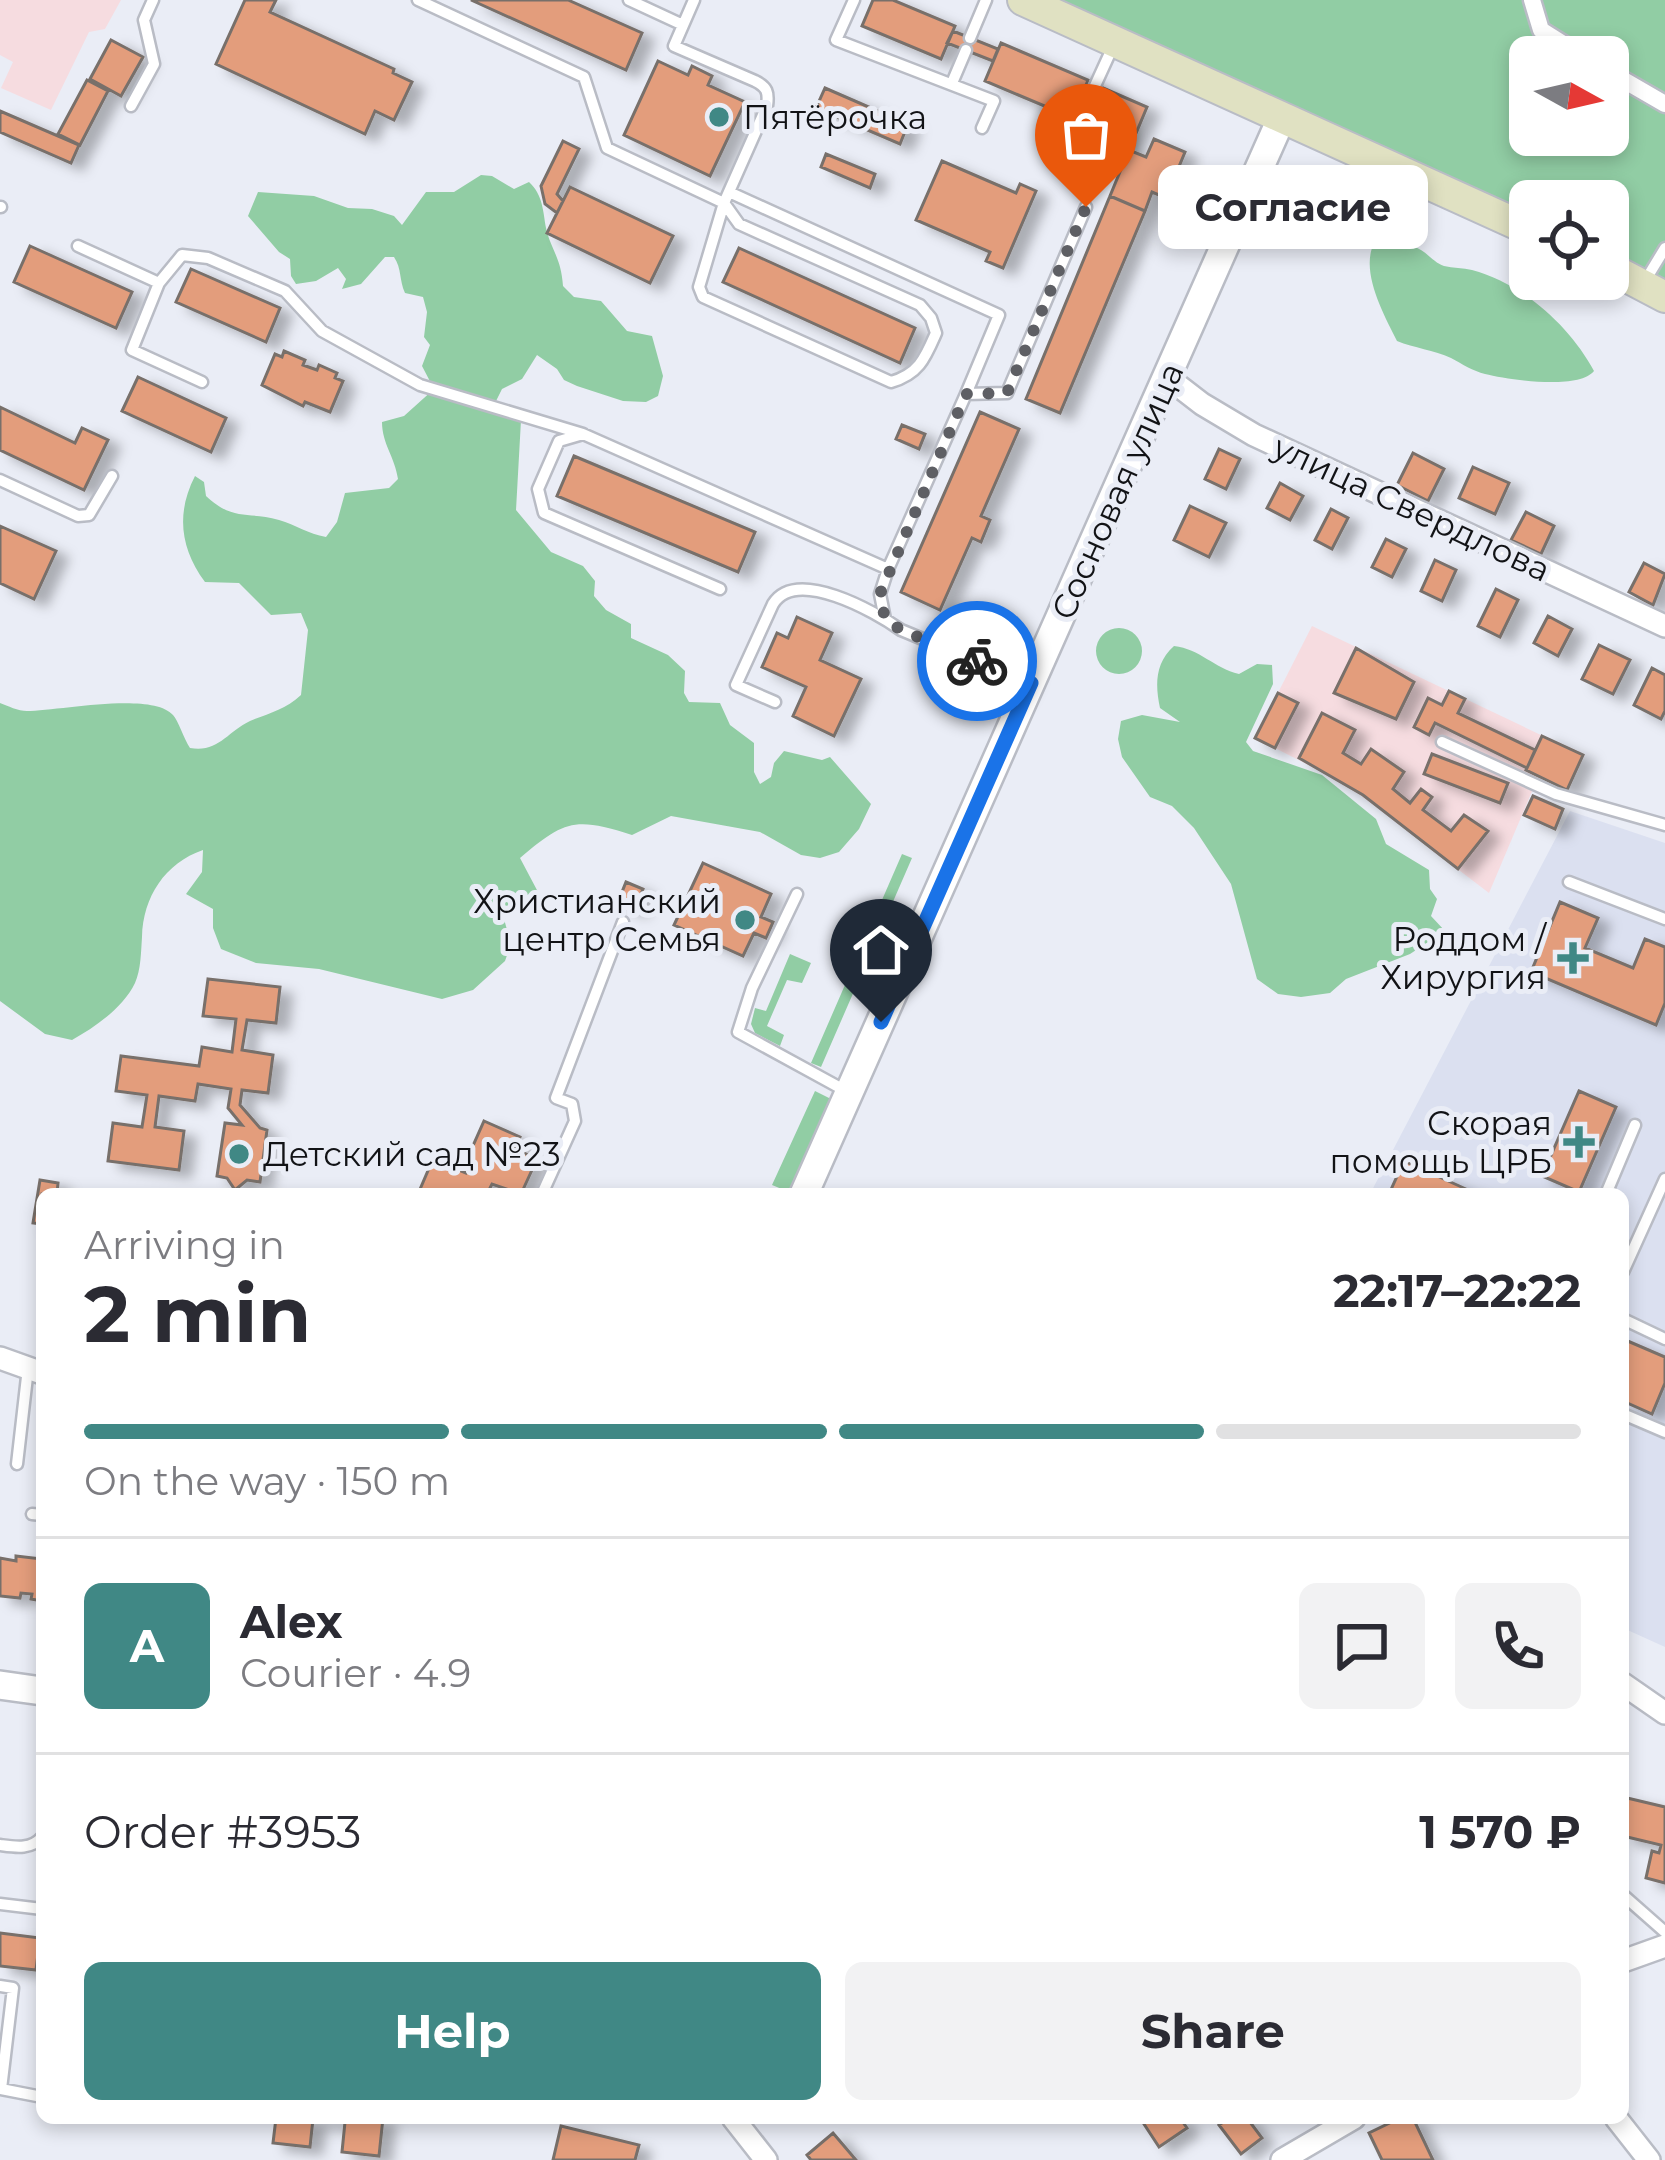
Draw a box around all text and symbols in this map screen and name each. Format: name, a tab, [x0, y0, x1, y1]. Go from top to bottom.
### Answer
north arrow	[1509, 36, 1629, 156]
map controls	[1509, 36, 1629, 300]
pin	[1035, 84, 1137, 207]
place label: Пятёрочка	[743, 97, 927, 137]
icon: bag	[1053, 102, 1119, 168]
marker: Пятёрочка	[706, 104, 732, 130]
callout: Согласие	[1158, 165, 1428, 249]
button: locate	[1509, 180, 1629, 300]
text: Согласие	[1194, 183, 1392, 231]
street label: Сосновая улица	[1042, 356, 1192, 626]
street label: улица Свердлова	[1266, 426, 1557, 590]
courier	[917, 601, 1037, 721]
icon: bike	[944, 628, 1010, 694]
place label: Христианский центр Семья	[473, 881, 721, 959]
pin	[830, 899, 932, 1022]
marker: Христианский центр Семья	[732, 907, 758, 933]
icon: home	[848, 917, 914, 983]
place label: Роддом / Хирургия	[1381, 919, 1548, 997]
marker: Роддом / Хирургия	[1557, 942, 1589, 974]
place label: Скорая помощь ЦРБ	[1330, 1103, 1552, 1181]
marker: Скорая помощь ЦРБ	[1563, 1126, 1595, 1158]
place label: Детский сад №23	[263, 1134, 561, 1174]
marker: Детский сад №23	[226, 1141, 252, 1167]
text: Arriving in	[84, 1221, 285, 1269]
text: 22:17–22:22	[1333, 1263, 1581, 1318]
text: 2 min	[84, 1266, 311, 1362]
text: On the way · 150 m	[84, 1457, 450, 1505]
button: chat	[1299, 1583, 1425, 1709]
button: phone	[1455, 1583, 1581, 1709]
text: Alex	[240, 1594, 343, 1649]
text: A	[130, 1618, 164, 1673]
text: Courier · 4.9	[240, 1649, 471, 1697]
text: Order #3953	[84, 1804, 361, 1859]
text: 1 570 ₽	[1419, 1804, 1581, 1859]
button: Help	[84, 1962, 821, 2100]
button: Share	[845, 1962, 1581, 2100]

